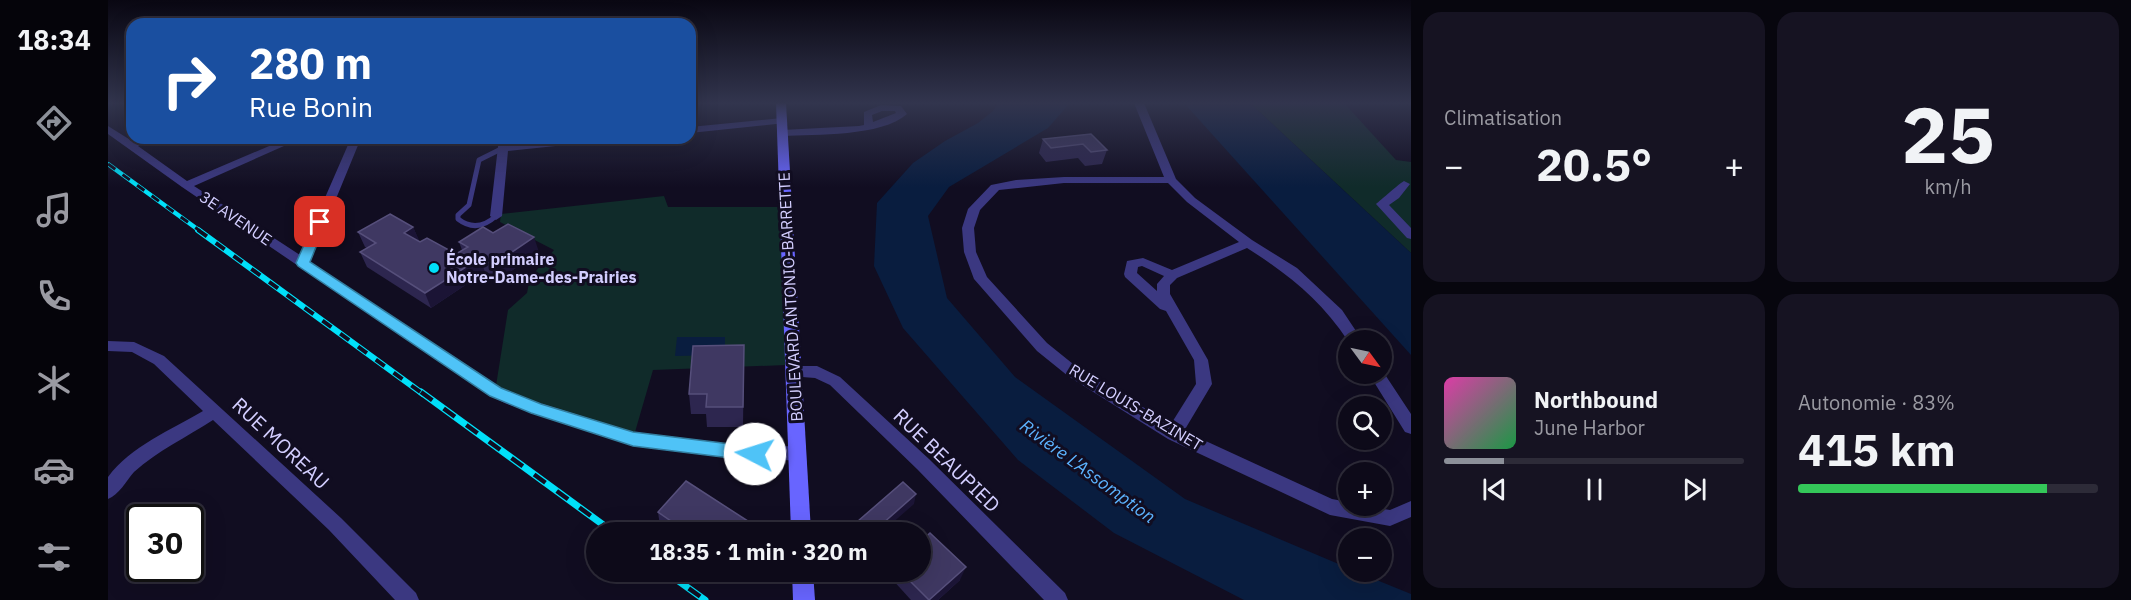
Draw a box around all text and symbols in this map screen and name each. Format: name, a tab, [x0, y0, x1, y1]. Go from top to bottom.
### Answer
text: 18:34	[17, 22, 91, 57]
text: 280 m	[249, 36, 372, 91]
icon: right	[150, 42, 228, 120]
text: 25	[1901, 83, 1995, 184]
text: Rue Bonin	[249, 89, 373, 124]
icon: directions	[33, 102, 75, 144]
text: Climatisation	[1444, 104, 1562, 131]
text: 20.5°	[1536, 135, 1652, 193]
text: −	[1444, 144, 1464, 187]
text: +	[1724, 144, 1744, 187]
street label: BOULEVARD ANTONIO-BARRETTE	[773, 172, 807, 422]
text: km/h	[1924, 173, 1972, 200]
street label: 3E AVENUE	[196, 187, 276, 249]
icon: music	[33, 189, 75, 231]
pin	[294, 196, 345, 247]
icon: arrive	[303, 205, 336, 238]
place label: École primaire Notre-Dame-des-Prairies	[446, 248, 637, 287]
marker: École primaire Notre-Dame-des-Prairies	[427, 261, 441, 275]
icon: phone	[33, 275, 75, 317]
north arrow	[1338, 330, 1392, 384]
map controls	[1338, 330, 1392, 582]
street label: RUE LOUIS-BAZINET	[1066, 359, 1206, 455]
icon: climate	[33, 362, 75, 404]
text: Northbound	[1534, 385, 1658, 414]
text: Autonomie · 83%	[1798, 389, 1955, 416]
street label: RUE MOREAU	[227, 391, 335, 495]
button: search	[1338, 396, 1392, 450]
street label: RUE BEAUPIED	[888, 402, 1006, 518]
water label: Rivière L'Assomption	[1016, 414, 1160, 528]
text: June Harbor	[1534, 414, 1645, 441]
text: 415 km	[1798, 420, 1956, 478]
position arrow	[723, 422, 787, 486]
icon: car	[33, 449, 75, 491]
button: +	[1338, 462, 1392, 516]
icon: previous	[1478, 473, 1511, 506]
icon: pause	[1578, 473, 1611, 506]
icon: next	[1678, 473, 1711, 506]
speed limit sign: 30	[126, 504, 204, 582]
button: −	[1338, 528, 1392, 582]
icon: filters	[33, 536, 75, 578]
text: 18:35 · 1 min · 320 m	[649, 537, 868, 566]

